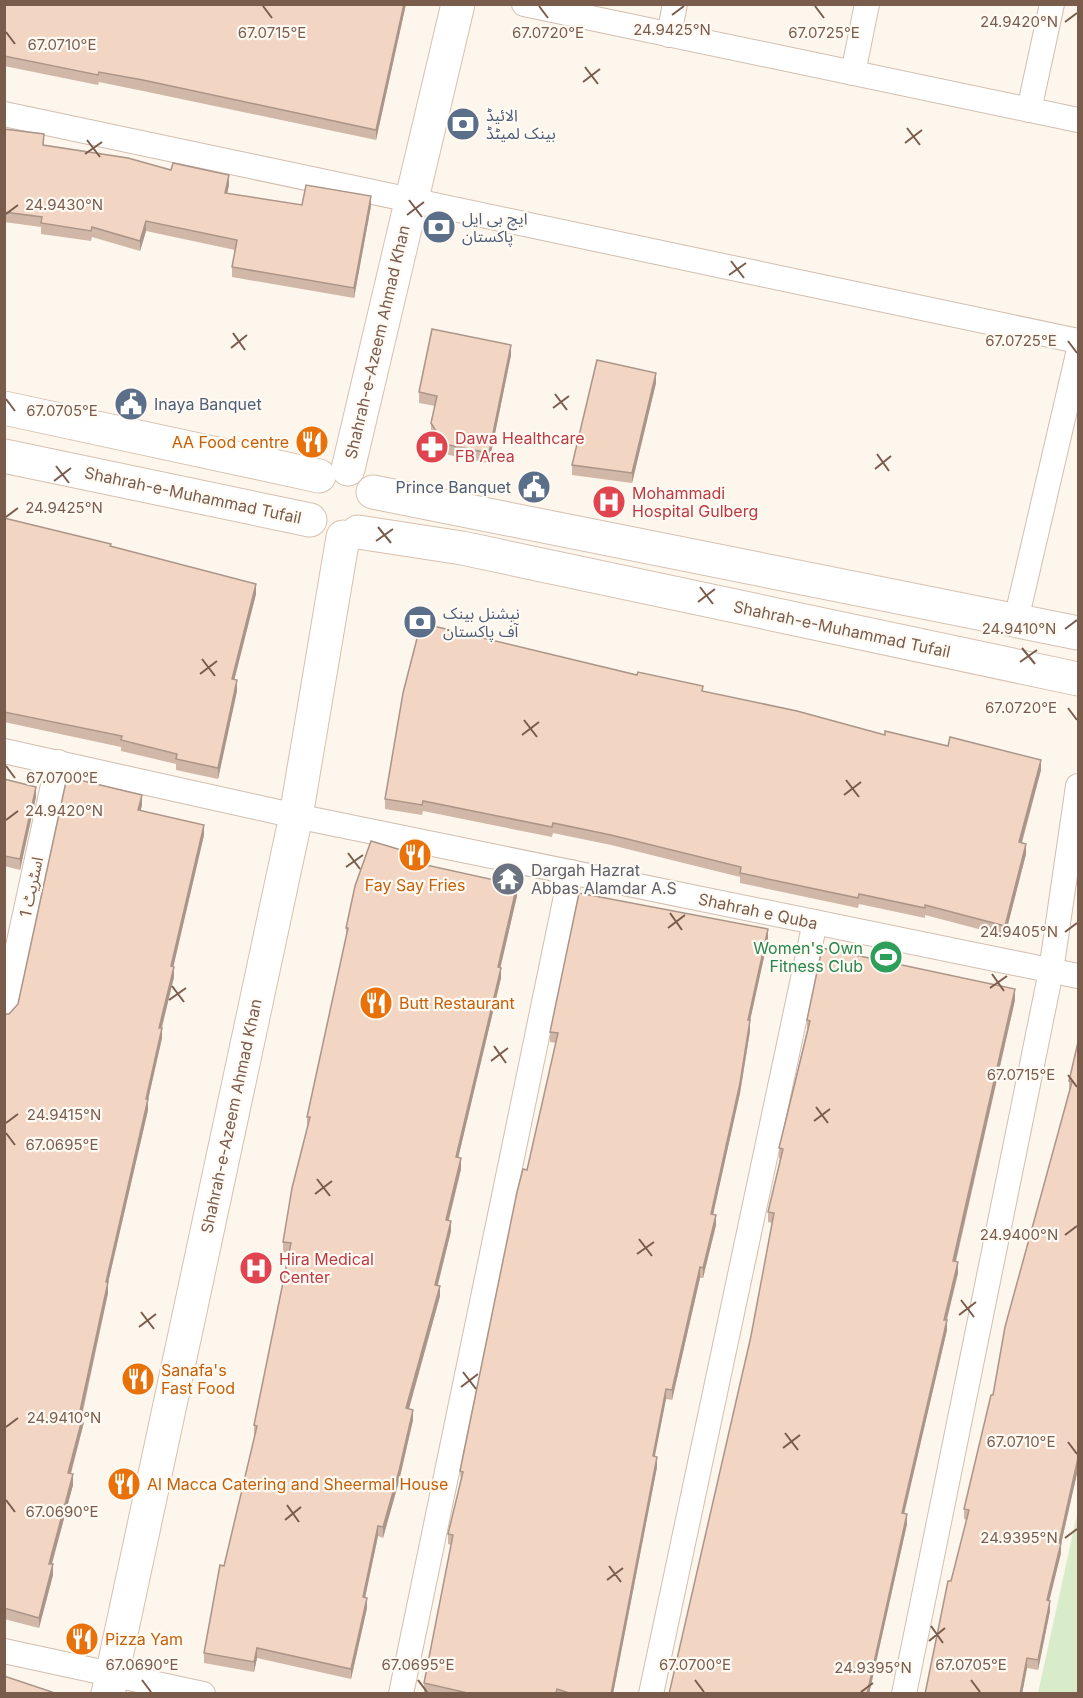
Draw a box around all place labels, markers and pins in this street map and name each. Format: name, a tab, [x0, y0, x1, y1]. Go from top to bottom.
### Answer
place label: الائیڈ بینک لمیٹڈ	[486, 105, 556, 143]
bank icon: الائیڈ بینک لمیٹڈ	[445, 106, 481, 142]
place label: ایچ بی ایل پاکستان	[462, 208, 527, 247]
bank icon: ایچ بی ایل پاکستان	[421, 209, 457, 245]
public building icon: Inaya Banquet	[113, 386, 149, 422]
place label: Inaya Banquet	[154, 394, 262, 414]
restaurant icon: AA Food centre	[294, 424, 330, 460]
place label: Dawa Healthcare FB Area	[455, 428, 585, 466]
pharmacy icon: Dawa Healthcare FB Area	[414, 429, 450, 465]
place label: AA Food centre	[172, 432, 289, 452]
public building icon: Prince Banquet	[516, 469, 552, 505]
place label: Prince Banquet	[395, 477, 511, 497]
place label: Mohammadi Hospital Gulberg	[632, 483, 758, 521]
hospital icon: Mohammadi Hospital Gulberg	[591, 484, 627, 520]
place label: نیشنل بینک آف پاکستان	[443, 603, 520, 642]
bank icon: نیشنل بینک آف پاکستان	[402, 604, 438, 640]
restaurant icon: Fay Say Fries	[397, 837, 433, 873]
place label: Dargah Hazrat Abbas Alamdar A.S	[531, 860, 677, 898]
temple icon: Dargah Hazrat Abbas Alamdar A.S	[490, 861, 526, 897]
place label: Fay Say Fries	[365, 875, 465, 895]
place label: Women's Own Fitness Club	[753, 938, 863, 976]
sports icon: Women's Own Fitness Club	[868, 939, 904, 975]
restaurant icon: Butt Restaurant	[358, 985, 394, 1021]
place label: Butt Restaurant	[399, 993, 515, 1013]
place label: Hira Medical Center	[279, 1249, 374, 1287]
hospital icon: Hira Medical Center	[238, 1250, 274, 1286]
place label: Sanafa's Fast Food	[161, 1360, 235, 1398]
restaurant icon: Sanafa's Fast Food	[120, 1361, 156, 1397]
restaurant icon: Al Macca Catering and Sheermal House	[106, 1466, 142, 1502]
place label: Al Macca Catering and Sheermal House	[147, 1474, 448, 1494]
restaurant icon: Pizza Yam	[64, 1621, 100, 1657]
place label: Pizza Yam	[105, 1629, 183, 1649]

